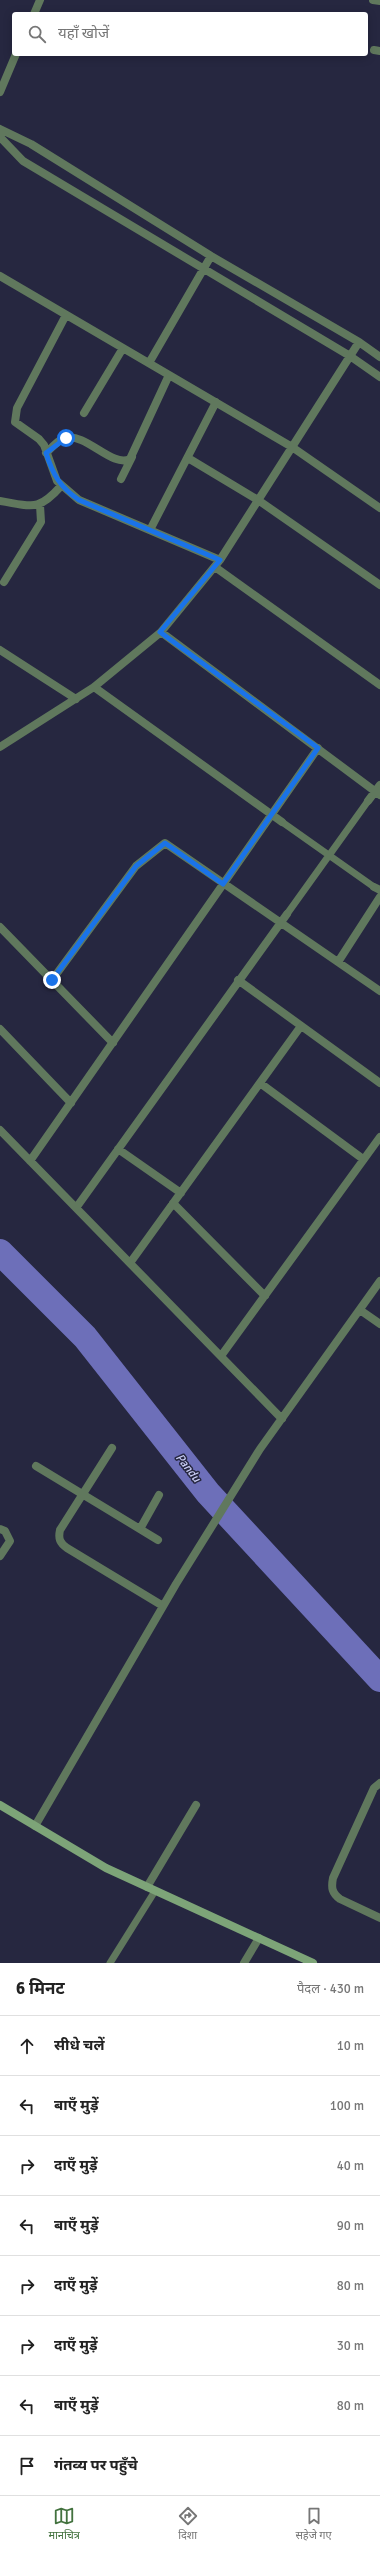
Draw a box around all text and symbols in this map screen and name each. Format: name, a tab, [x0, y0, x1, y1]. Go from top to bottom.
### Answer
search box	[12, 12, 368, 56]
icon: search	[26, 23, 48, 45]
text: यहाँ खोजें	[58, 24, 109, 42]
route start	[57, 429, 75, 447]
route end	[43, 971, 61, 989]
water label: Pandu	[172, 1451, 205, 1486]
text: 6 मिनट	[16, 1978, 65, 1999]
text: पैदल · 430 m	[297, 1981, 364, 1997]
icon: ahead	[16, 2035, 38, 2057]
text: सीधे चलें	[54, 2036, 105, 2054]
text: 10 m	[337, 2038, 364, 2054]
icon: left	[16, 2095, 38, 2117]
text: बाएँ मुड़ें	[54, 2096, 98, 2114]
text: 100 m	[330, 2098, 364, 2114]
icon: right	[16, 2155, 38, 2177]
text: दाएँ मुड़ें	[54, 2156, 98, 2174]
text: 40 m	[337, 2158, 364, 2174]
icon: left	[16, 2215, 38, 2237]
text: बाएँ मुड़ें	[54, 2216, 98, 2234]
text: 90 m	[337, 2218, 364, 2234]
icon: right	[16, 2275, 38, 2297]
text: दाएँ मुड़ें	[54, 2276, 98, 2294]
text: 80 m	[337, 2278, 364, 2294]
icon: right	[16, 2335, 38, 2357]
text: दाएँ मुड़ें	[54, 2336, 98, 2354]
text: 30 m	[337, 2338, 364, 2354]
icon: left	[16, 2395, 38, 2417]
text: बाएँ मुड़ें	[54, 2396, 98, 2414]
text: 80 m	[337, 2398, 364, 2414]
icon: arrive	[16, 2455, 38, 2477]
text: गंतव्य पर पहुँचे	[54, 2456, 138, 2474]
tab: मानचित्र	[48, 2505, 80, 2543]
tab: दिशा	[177, 2505, 199, 2543]
tab: सहेजे गए	[295, 2505, 332, 2543]

